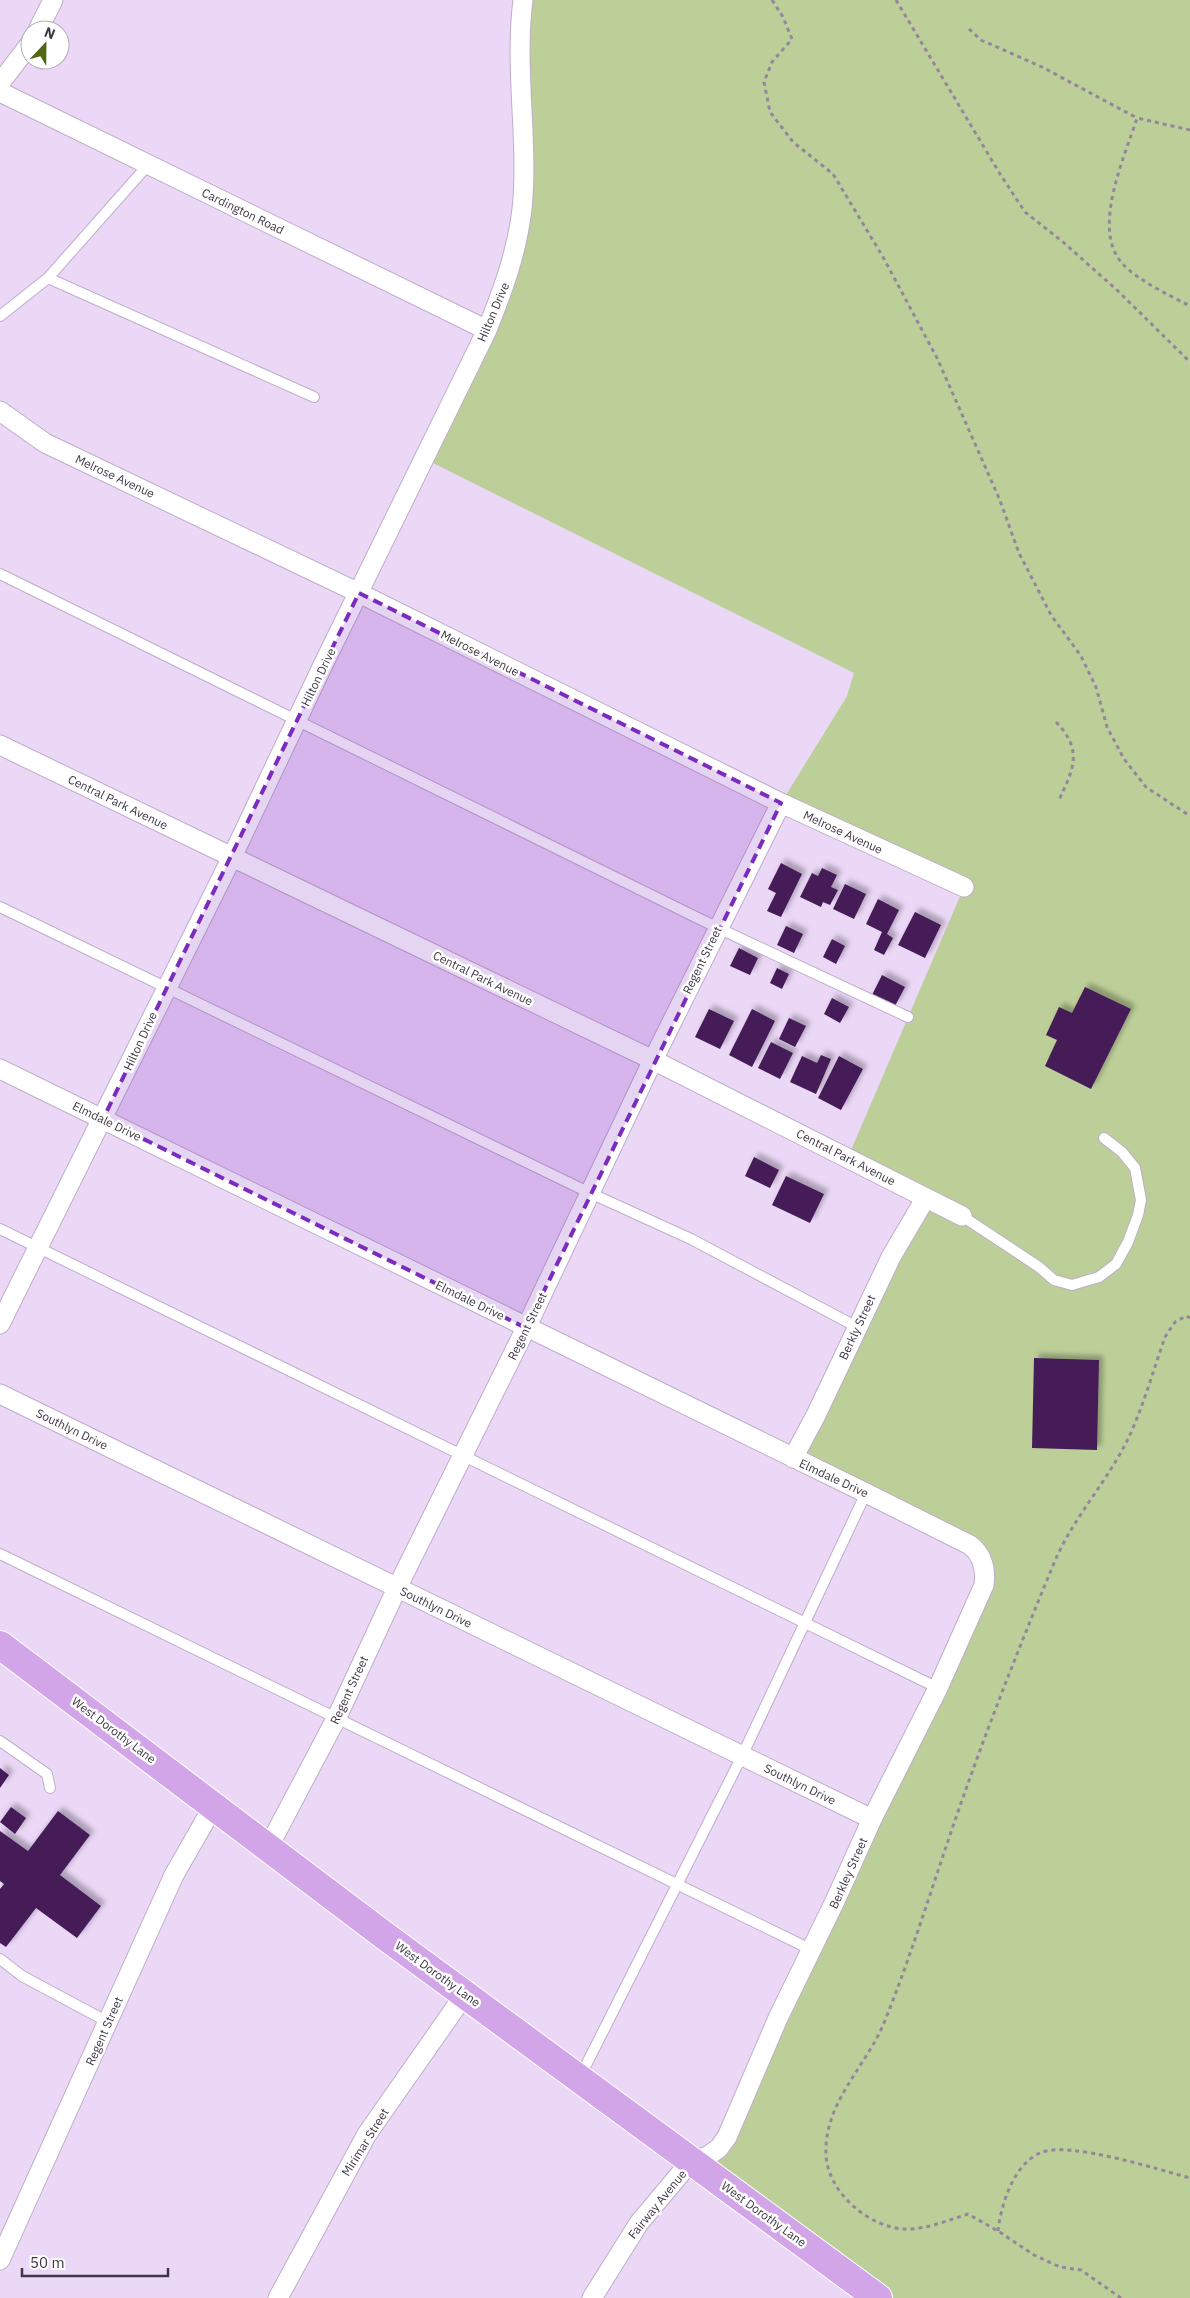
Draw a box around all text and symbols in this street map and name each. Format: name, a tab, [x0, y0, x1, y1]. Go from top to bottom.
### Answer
north arrow	[20, 20, 70, 70]
text: N	[42, 23, 58, 43]
street label: Cardington Road	[200, 185, 286, 237]
street label: Hilton Drive	[474, 280, 512, 344]
street label: Melrose Avenue	[73, 451, 158, 501]
street label: Melrose Avenue	[438, 627, 522, 679]
street label: Hilton Drive	[297, 645, 339, 709]
street label: Central Park Avenue	[66, 771, 171, 833]
street label: Melrose Avenue	[801, 807, 886, 857]
street label: Regent Street	[679, 924, 725, 996]
street label: Central Park Avenue	[431, 947, 536, 1009]
street label: Hilton Drive	[120, 1009, 160, 1073]
street label: Elmdale Drive	[70, 1098, 144, 1144]
street label: Central Park Avenue	[794, 1126, 898, 1189]
street label: Elmdale Drive	[433, 1277, 507, 1323]
street label: Regent Street	[504, 1290, 550, 1362]
street label: Berkly Street	[835, 1292, 879, 1362]
street label: Southlyn Drive	[34, 1405, 111, 1453]
street label: Elmdale Drive	[797, 1455, 871, 1501]
street label: Southlyn Drive	[398, 1583, 475, 1631]
street label: Regent Street	[327, 1653, 371, 1727]
street label: West Dorothy Lane	[69, 1694, 159, 1767]
street label: Southlyn Drive	[762, 1760, 839, 1808]
street label: Berkley Street	[826, 1835, 870, 1911]
street label: West Dorothy Lane	[393, 1938, 484, 2010]
street label: Regent Street	[82, 1994, 126, 2068]
street label: Mirimar Street	[338, 2105, 392, 2179]
street label: Fairway Avenue	[625, 2166, 690, 2242]
street label: West Dorothy Lane	[719, 2178, 810, 2250]
scale bar	[22, 2246, 169, 2278]
text: 50 m	[30, 2253, 65, 2272]

